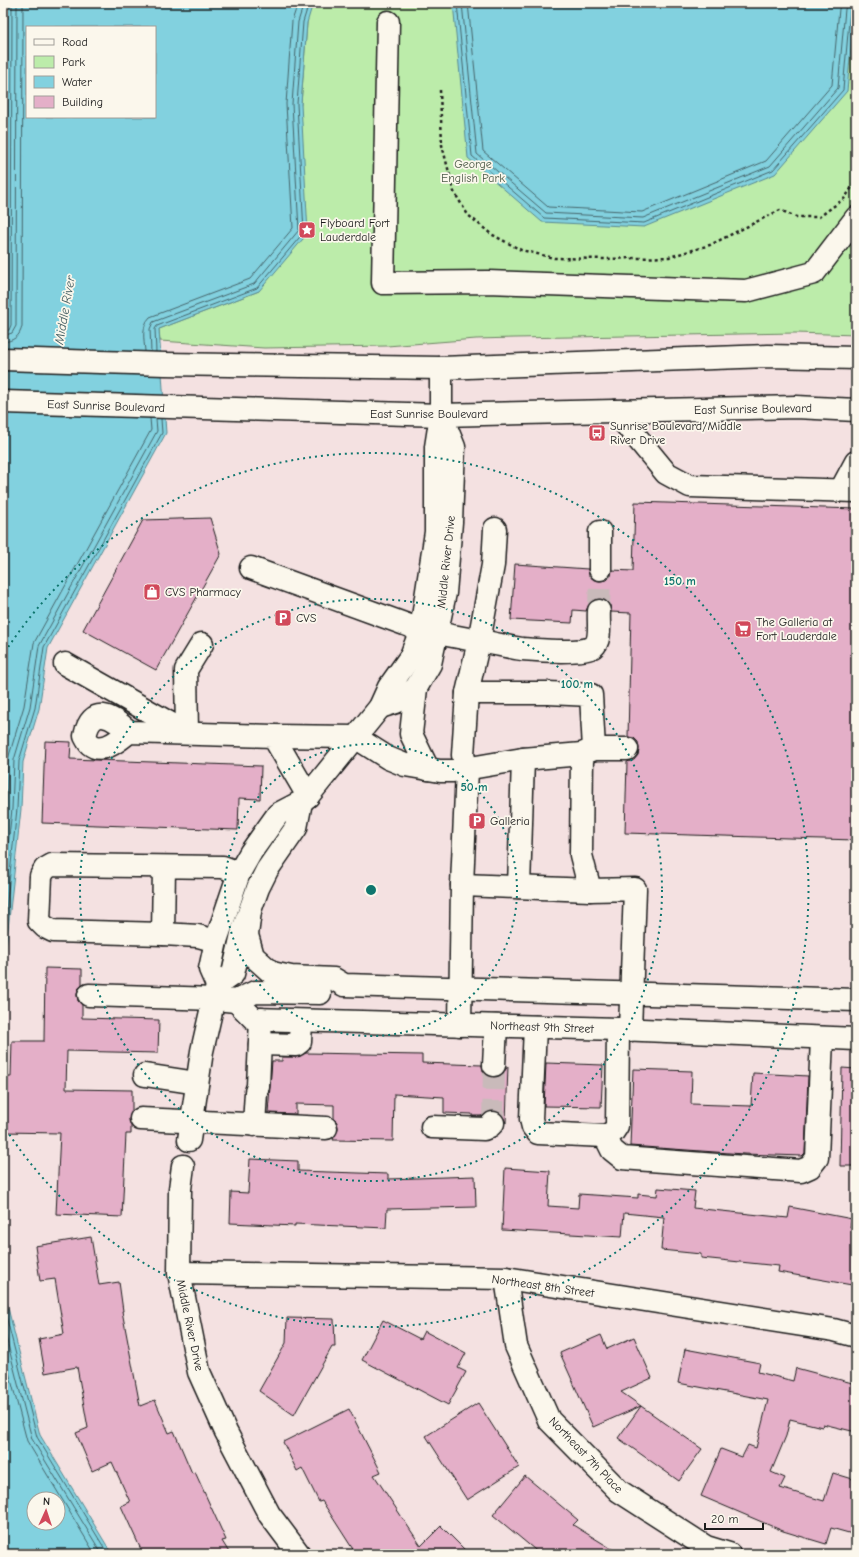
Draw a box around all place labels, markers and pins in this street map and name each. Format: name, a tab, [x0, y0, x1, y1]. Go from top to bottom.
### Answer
place label: Flyboard Fort Lauderdale	[320, 216, 390, 244]
place icon: Flyboard Fort Lauderdale	[297, 220, 317, 240]
place label: Sunrise Boulevard/Middle River Drive	[610, 419, 742, 447]
bus stop icon: Sunrise Boulevard/Middle River Drive	[587, 423, 607, 443]
shop icon: CVS Pharmacy	[142, 582, 162, 602]
place label: CVS Pharmacy	[165, 585, 241, 599]
parking icon: CVS	[273, 608, 293, 628]
place label: CVS	[296, 611, 317, 625]
place label: The Galleria at Fort Lauderdale	[756, 615, 837, 643]
supermarket icon: The Galleria at Fort Lauderdale	[733, 619, 753, 639]
parking icon: Galleria	[467, 811, 487, 831]
place label: Galleria	[490, 814, 530, 828]
centre of rings	[364, 883, 378, 897]

